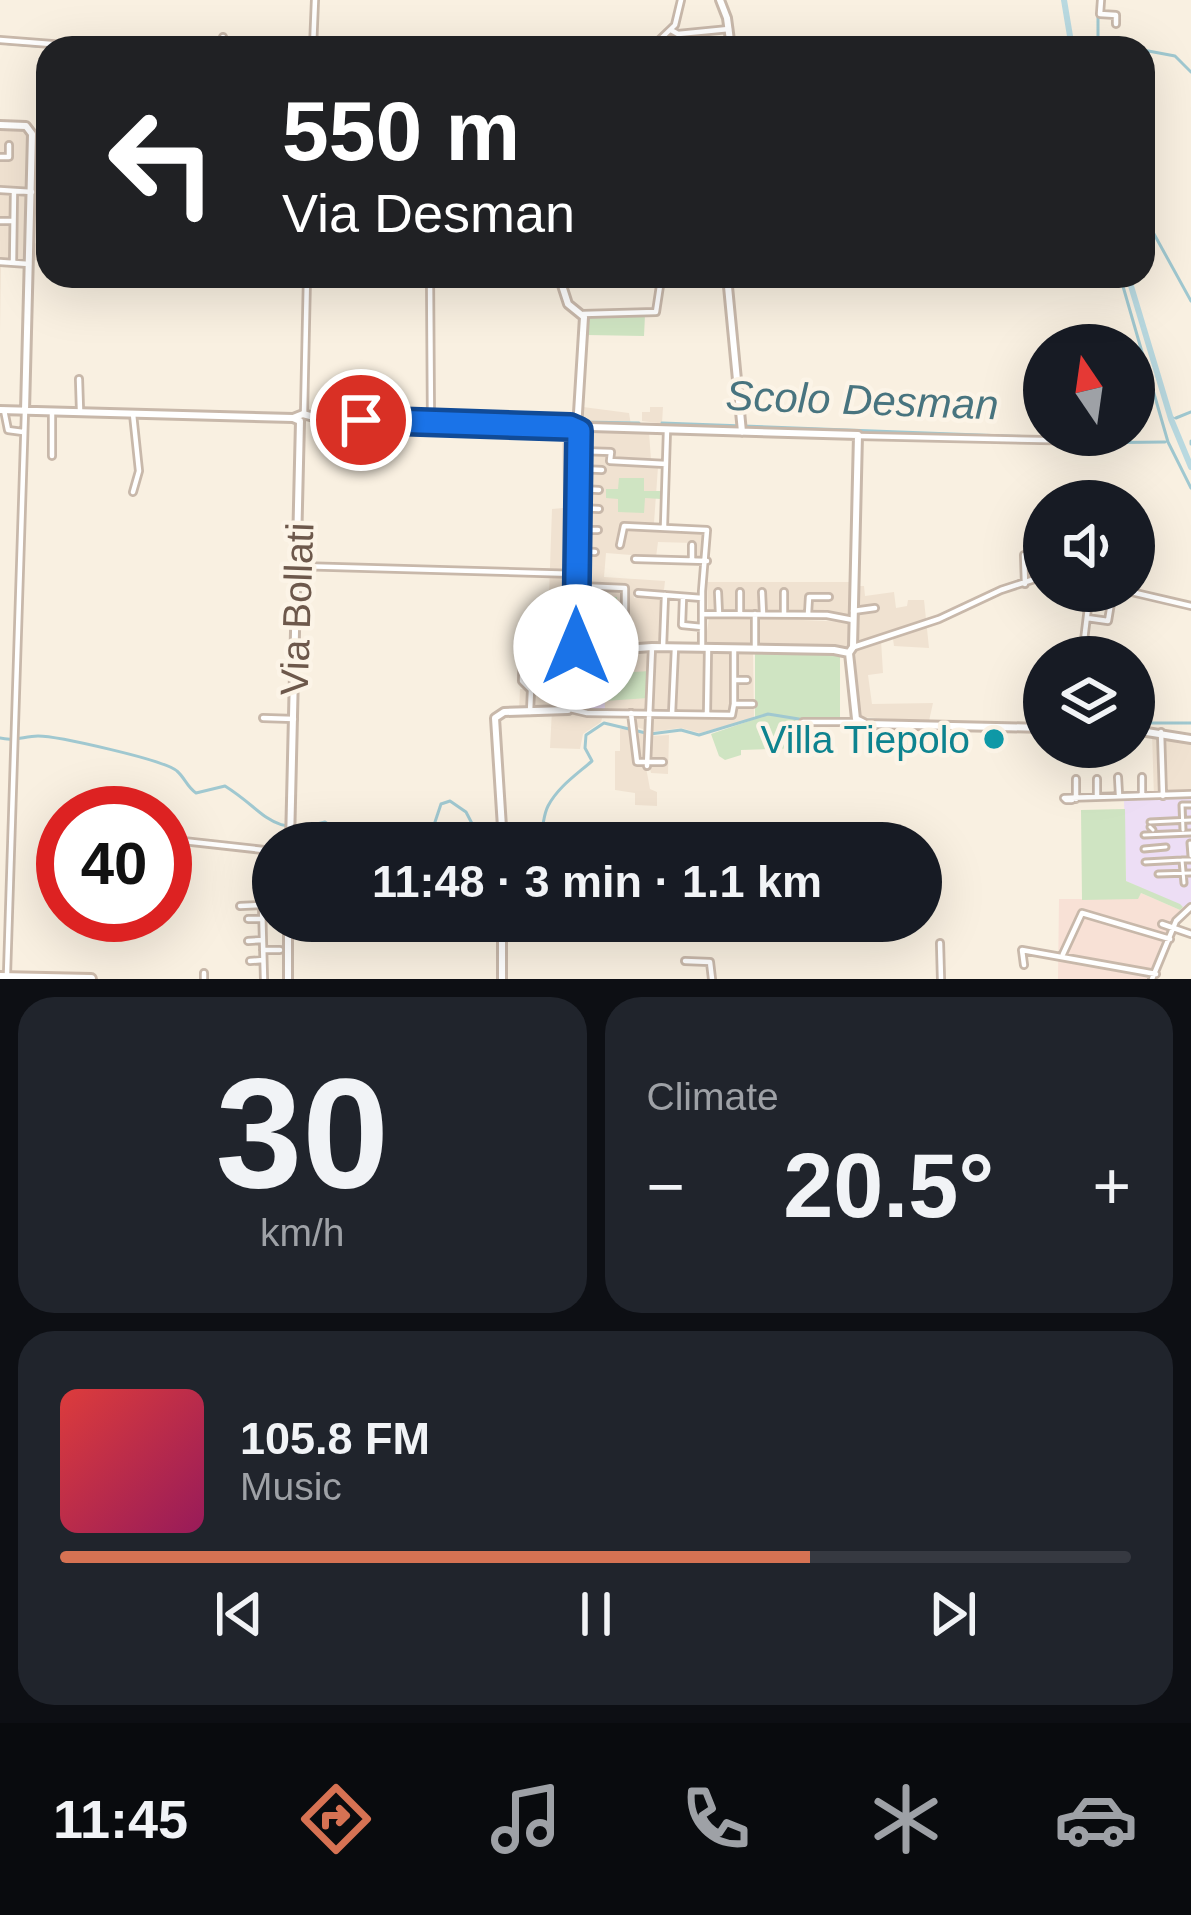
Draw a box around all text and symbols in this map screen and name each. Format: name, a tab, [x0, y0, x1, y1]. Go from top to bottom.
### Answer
icon: left	[84, 84, 240, 240]
text: 550 m	[282, 84, 520, 178]
text: Via Desman	[282, 183, 575, 243]
north arrow	[1023, 324, 1155, 456]
map controls	[1023, 324, 1155, 768]
pin	[310, 369, 412, 471]
water label: Scolo Desman	[725, 372, 999, 428]
icon: arrive	[328, 387, 394, 453]
button: sound	[1023, 480, 1155, 612]
street label: Via Bollati	[272, 522, 322, 696]
position arrow	[513, 584, 639, 710]
button: layers	[1023, 636, 1155, 768]
place label: Villa Tiepolo	[760, 718, 970, 761]
marker: Villa Tiepolo	[981, 726, 1007, 752]
speed limit sign: 40	[36, 786, 192, 942]
text: 11:48 · 3 min · 1.1 km	[372, 856, 822, 907]
text: 30	[215, 1046, 389, 1220]
text: Climate	[647, 1075, 779, 1118]
text: 20.5°	[783, 1136, 994, 1236]
text: −	[647, 1149, 685, 1223]
text: +	[1092, 1149, 1131, 1223]
text: km/h	[260, 1211, 345, 1254]
text: 105.8 FM	[240, 1413, 430, 1464]
text: Music	[240, 1465, 342, 1508]
icon: previous	[206, 1581, 272, 1647]
icon: pause	[563, 1581, 629, 1647]
icon: next	[920, 1581, 986, 1647]
icon: directions	[294, 1777, 378, 1861]
icon: music	[484, 1777, 568, 1861]
icon: phone	[674, 1777, 758, 1861]
icon: climate	[864, 1777, 948, 1861]
icon: car	[1054, 1777, 1138, 1861]
text: 11:45	[53, 1789, 188, 1849]

